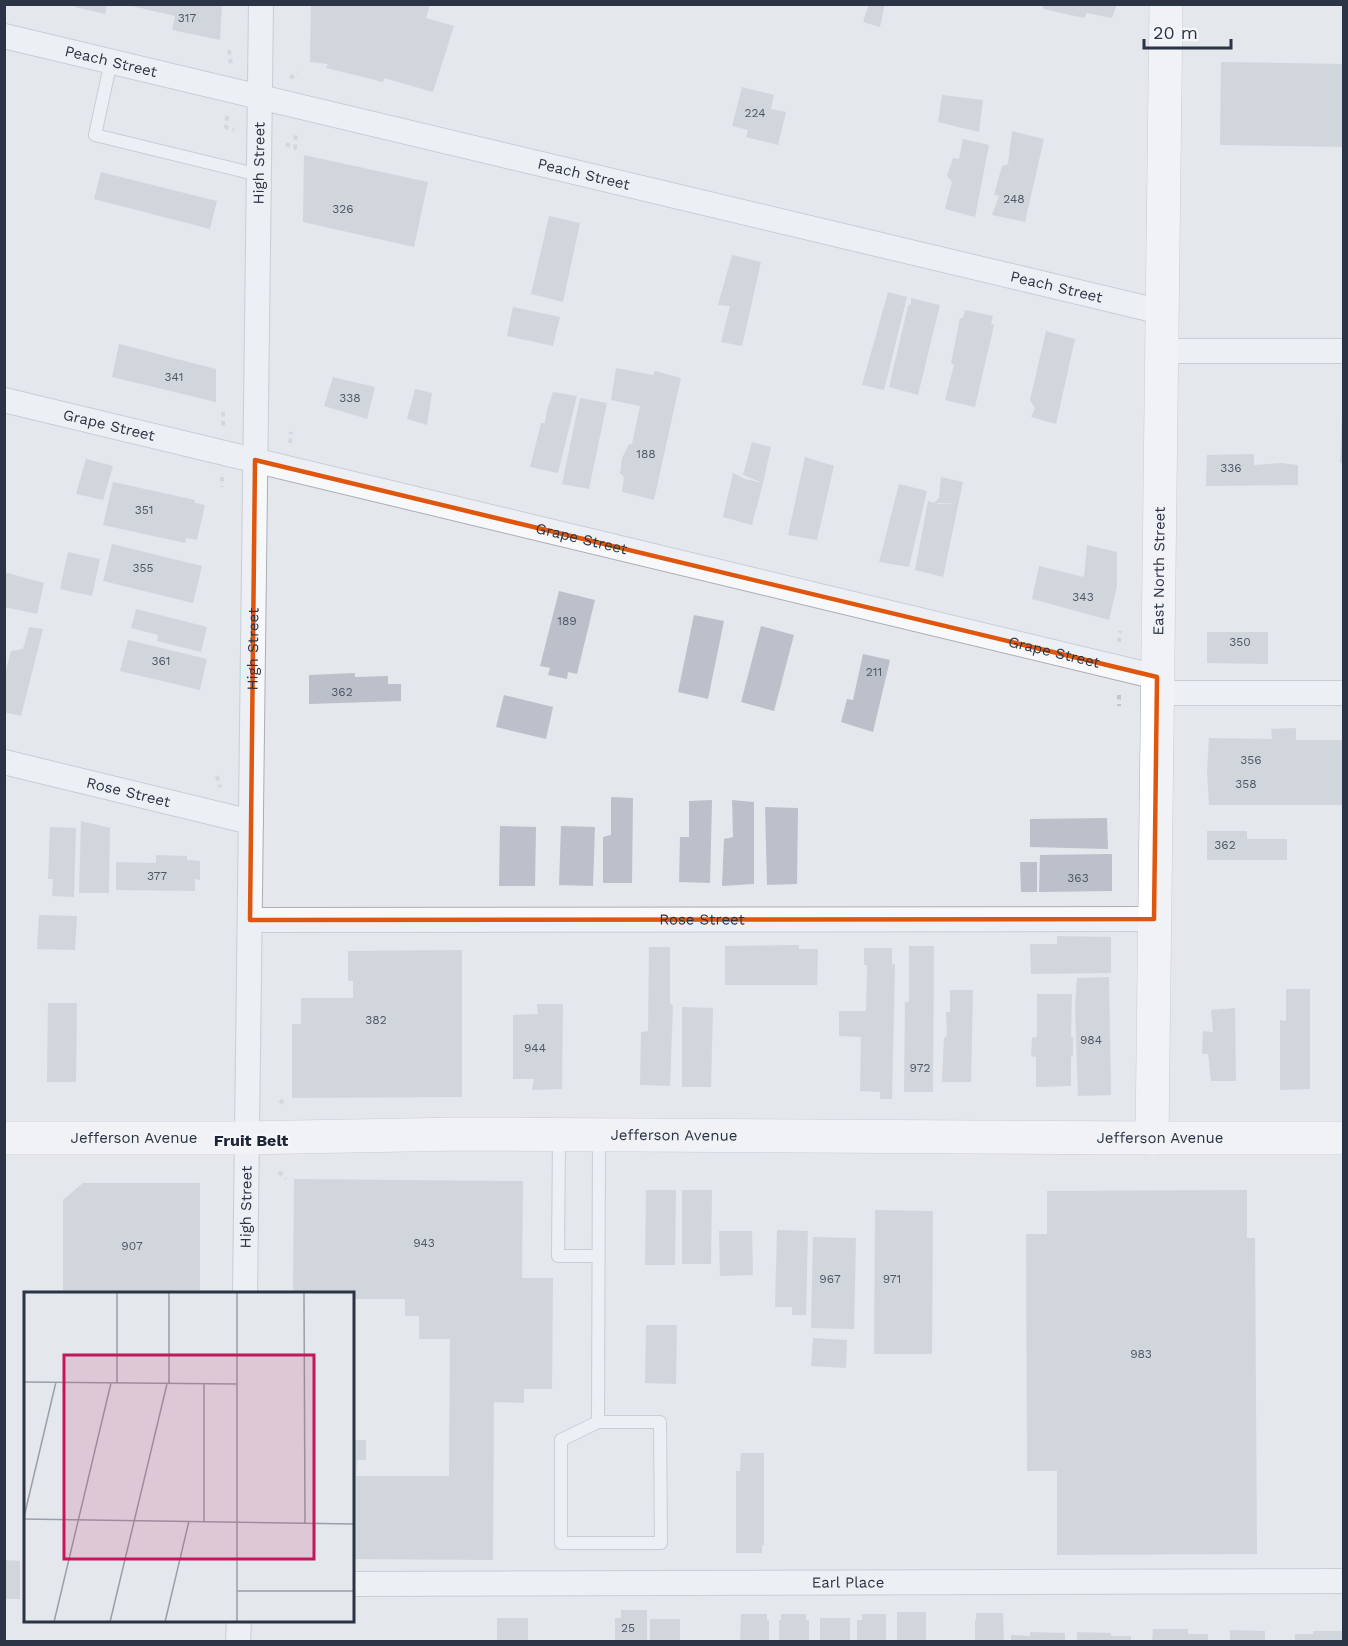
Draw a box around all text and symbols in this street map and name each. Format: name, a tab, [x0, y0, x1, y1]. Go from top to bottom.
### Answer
house number: 317	[178, 11, 196, 25]
scale bar	[1144, 12, 1231, 50]
text: 20 m	[1153, 22, 1198, 43]
street label: Peach Street	[63, 42, 160, 81]
house number: 224	[745, 106, 765, 120]
street label: High Street	[250, 121, 269, 205]
street label: Peach Street	[536, 155, 632, 194]
house number: 248	[1003, 192, 1025, 206]
house number: 326	[332, 202, 354, 216]
street label: Peach Street	[1009, 267, 1105, 307]
house number: 341	[165, 370, 183, 384]
house number: 338	[339, 391, 361, 405]
street label: Grape Street	[61, 406, 157, 445]
house number: 188	[636, 447, 656, 461]
house number: 336	[1220, 461, 1242, 475]
house number: 351	[135, 503, 153, 517]
street label: East North Street	[1149, 506, 1169, 636]
street label: Grape Street	[534, 519, 630, 559]
house number: 355	[133, 561, 153, 575]
house number: 343	[1072, 590, 1094, 604]
street label: High Street	[243, 607, 263, 690]
house number: 189	[557, 614, 577, 628]
street label: Grape Street	[1006, 633, 1102, 672]
house number: 350	[1229, 635, 1251, 649]
house number: 361	[152, 654, 170, 668]
house number: 211	[866, 665, 882, 679]
house number: 362	[331, 685, 353, 699]
house number: 356	[1240, 753, 1262, 767]
street label: Rose Street	[85, 773, 173, 811]
house number: 358	[1235, 777, 1257, 791]
house number: 362	[1214, 838, 1236, 852]
house number: 377	[147, 869, 167, 883]
house number: 363	[1067, 871, 1089, 885]
street label: Rose Street	[659, 910, 746, 929]
house number: 382	[365, 1013, 387, 1027]
house number: 984	[1080, 1033, 1102, 1047]
house number: 944	[524, 1041, 546, 1055]
house number: 972	[910, 1061, 930, 1075]
street label: Jefferson Avenue	[610, 1126, 737, 1145]
street label: Jefferson Avenue	[71, 1129, 197, 1147]
street label: Jefferson Avenue	[1096, 1129, 1223, 1147]
district label: Fruit Belt	[214, 1131, 288, 1150]
street label: High Street	[237, 1165, 256, 1248]
house number: 943	[413, 1236, 435, 1250]
house number: 907	[121, 1239, 143, 1253]
house number: 967	[819, 1272, 841, 1286]
house number: 971	[883, 1272, 901, 1286]
inset map	[24, 1292, 354, 1622]
house number: 983	[1130, 1347, 1152, 1361]
street label: Earl Place	[812, 1573, 884, 1592]
house number: 25	[621, 1621, 635, 1635]

